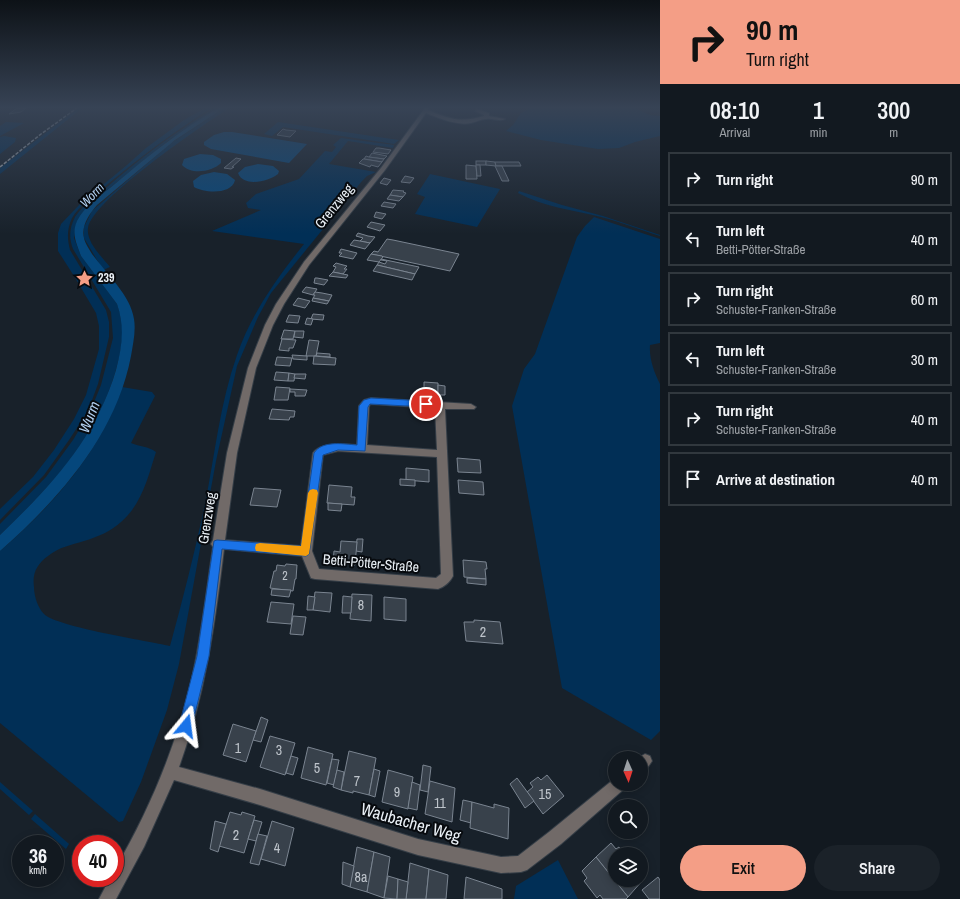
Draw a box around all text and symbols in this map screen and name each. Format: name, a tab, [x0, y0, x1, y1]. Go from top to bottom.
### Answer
text: 90 m	[746, 11, 798, 49]
icon: right	[680, 16, 732, 68]
text: Turn right	[746, 47, 809, 72]
text: 08:10	[710, 94, 760, 126]
text: 1	[813, 94, 824, 126]
text: 300	[877, 94, 910, 126]
text: Arrival	[719, 124, 750, 141]
text: min	[810, 124, 827, 141]
text: m	[889, 124, 898, 141]
icon: right	[682, 168, 704, 190]
text: Turn right	[716, 169, 773, 190]
text: 90 m	[911, 169, 938, 190]
water label: Worm	[76, 179, 108, 211]
street label: Grenzweg	[311, 180, 358, 232]
text: Turn left	[716, 220, 764, 241]
icon: left	[682, 228, 704, 250]
text: 40 m	[911, 229, 938, 250]
text: Betti-Pötter-Straße	[716, 241, 805, 258]
place icon: 239	[75, 268, 95, 288]
place label: 239	[98, 270, 115, 286]
text: Turn right	[716, 280, 773, 301]
icon: right	[682, 288, 704, 310]
text: 60 m	[911, 289, 938, 310]
text: Schuster-Franken-Straße	[716, 301, 836, 318]
text: Turn left	[716, 340, 764, 361]
icon: left	[682, 348, 704, 370]
text: 30 m	[911, 349, 938, 370]
text: Schuster-Franken-Straße	[716, 361, 836, 378]
pin	[409, 387, 443, 421]
icon: arrive	[415, 393, 437, 415]
water label: Wurm	[73, 398, 105, 436]
text: Turn right	[716, 400, 773, 421]
icon: right	[682, 408, 704, 430]
text: 40 m	[911, 409, 938, 430]
text: Schuster-Franken-Straße	[716, 421, 836, 438]
icon: arrive	[682, 468, 704, 490]
text: Arrive at destination	[716, 469, 835, 490]
text: 40 m	[911, 469, 938, 490]
street label: Grenzweg	[194, 490, 220, 545]
street label: Betti-Pötter-Straße	[322, 550, 420, 576]
house number: 2	[282, 568, 288, 584]
house number: 8	[358, 596, 364, 614]
house number: 2	[480, 623, 486, 641]
position arrow	[165, 705, 207, 747]
house number: 1	[235, 739, 242, 757]
house number: 3	[276, 741, 282, 759]
north arrow	[608, 751, 648, 791]
map controls	[608, 751, 648, 887]
house number: 5	[314, 759, 320, 777]
house number: 7	[354, 772, 360, 790]
house number: 9	[394, 783, 400, 801]
house number: 15	[539, 785, 551, 803]
house number: 11	[434, 794, 447, 812]
street label: Waubacher Weg	[358, 797, 464, 847]
button: search	[608, 799, 648, 839]
house number: 2	[233, 826, 239, 844]
speed limit sign: 40	[72, 835, 124, 887]
house number: 4	[274, 839, 281, 857]
text: 36	[29, 842, 47, 869]
button: Exit	[680, 845, 806, 891]
button: Share	[814, 845, 940, 891]
button: layers	[608, 847, 648, 887]
text: km/h	[29, 864, 47, 877]
house number: 8a	[355, 868, 368, 886]

